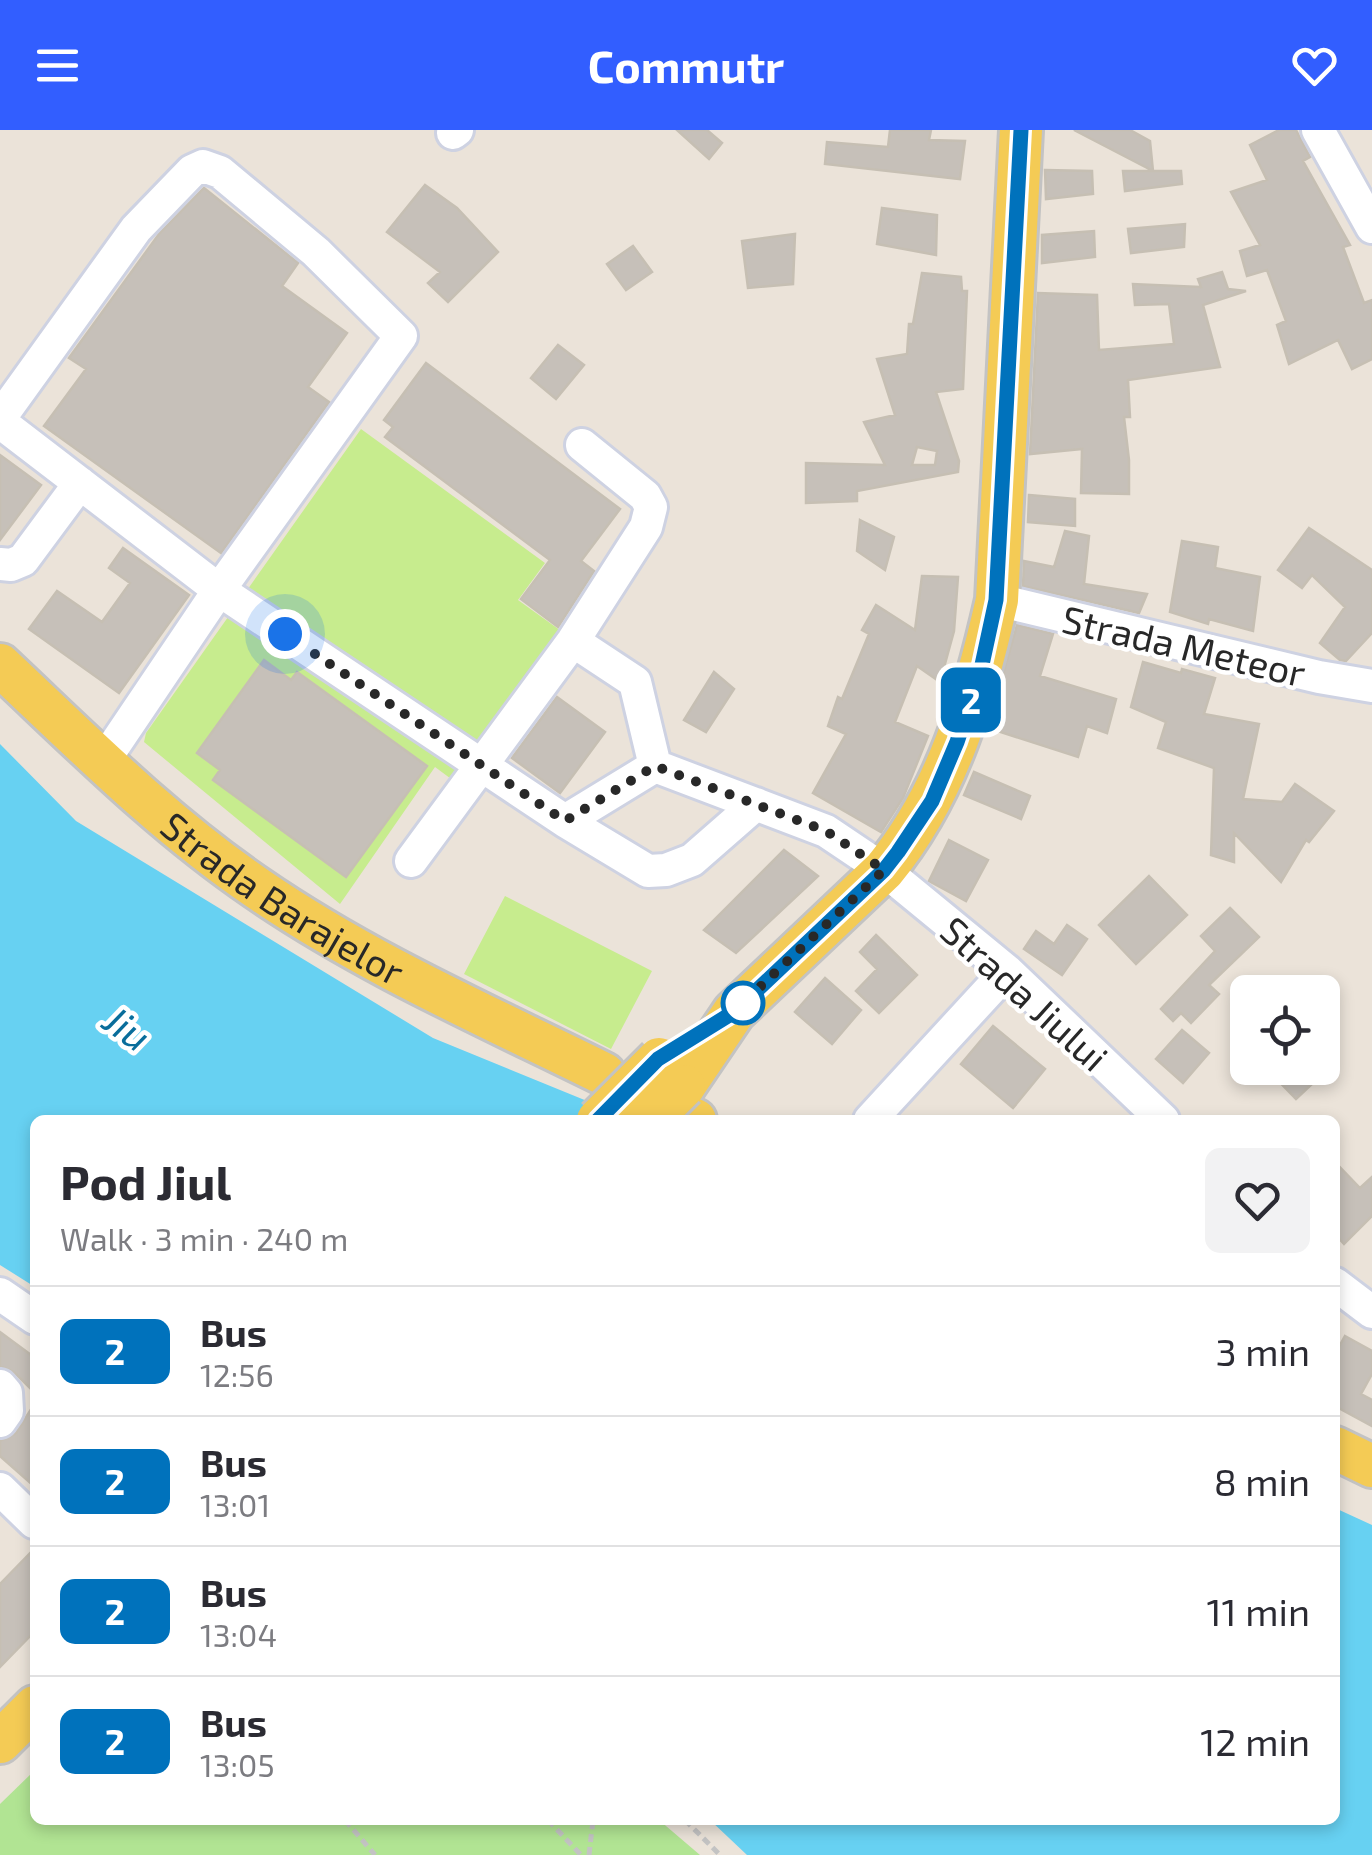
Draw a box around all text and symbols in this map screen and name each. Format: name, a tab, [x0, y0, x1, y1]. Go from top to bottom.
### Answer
icon: menu	[30, 38, 85, 93]
text: Commutr	[588, 38, 784, 92]
icon: heart	[1287, 38, 1342, 93]
street label: Strada Meteor	[1058, 595, 1310, 695]
your location	[260, 609, 310, 659]
line badge: 2	[938, 668, 1004, 732]
text: 2	[961, 679, 981, 721]
street label: Strada Barajelor	[152, 801, 412, 994]
street label: Strada Jiului	[932, 906, 1118, 1080]
map controls	[1230, 975, 1340, 1085]
button: locate	[1230, 975, 1340, 1085]
unlabelled marker	[722, 982, 764, 1024]
water label: Jiu	[94, 993, 161, 1060]
button: heart	[1205, 1148, 1310, 1253]
text: Pod Jiul	[60, 1152, 231, 1210]
text: Walk · 3 min · 240 m	[60, 1219, 348, 1257]
text: Bus	[200, 1309, 267, 1355]
text: 3 min	[1216, 1328, 1310, 1374]
text: 2	[105, 1330, 125, 1372]
text: 12:56	[200, 1355, 274, 1393]
text: Bus	[200, 1439, 267, 1485]
text: 8 min	[1214, 1458, 1310, 1504]
text: 2	[105, 1460, 125, 1502]
text: 13:01	[200, 1485, 270, 1523]
text: Bus	[200, 1569, 267, 1615]
text: 11 min	[1206, 1588, 1310, 1634]
text: 2	[105, 1590, 125, 1632]
text: 13:04	[200, 1615, 277, 1653]
text: Bus	[200, 1699, 267, 1745]
text: 12 min	[1200, 1718, 1310, 1764]
text: 2	[105, 1720, 125, 1762]
text: 13:05	[200, 1745, 275, 1783]

